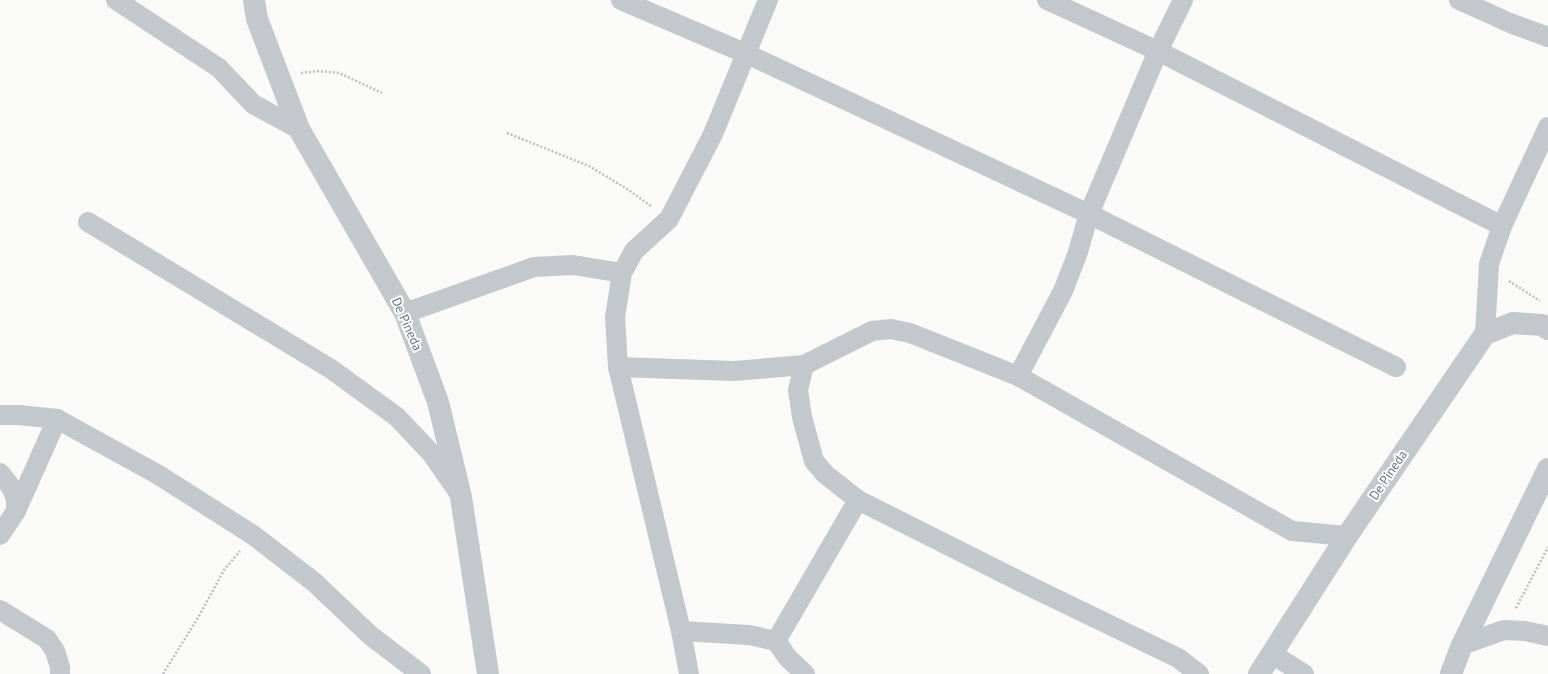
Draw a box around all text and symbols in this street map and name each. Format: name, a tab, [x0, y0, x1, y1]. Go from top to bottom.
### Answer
street label: De Pineda	[388, 295, 426, 353]
street label: De Pineda	[1365, 447, 1411, 503]

